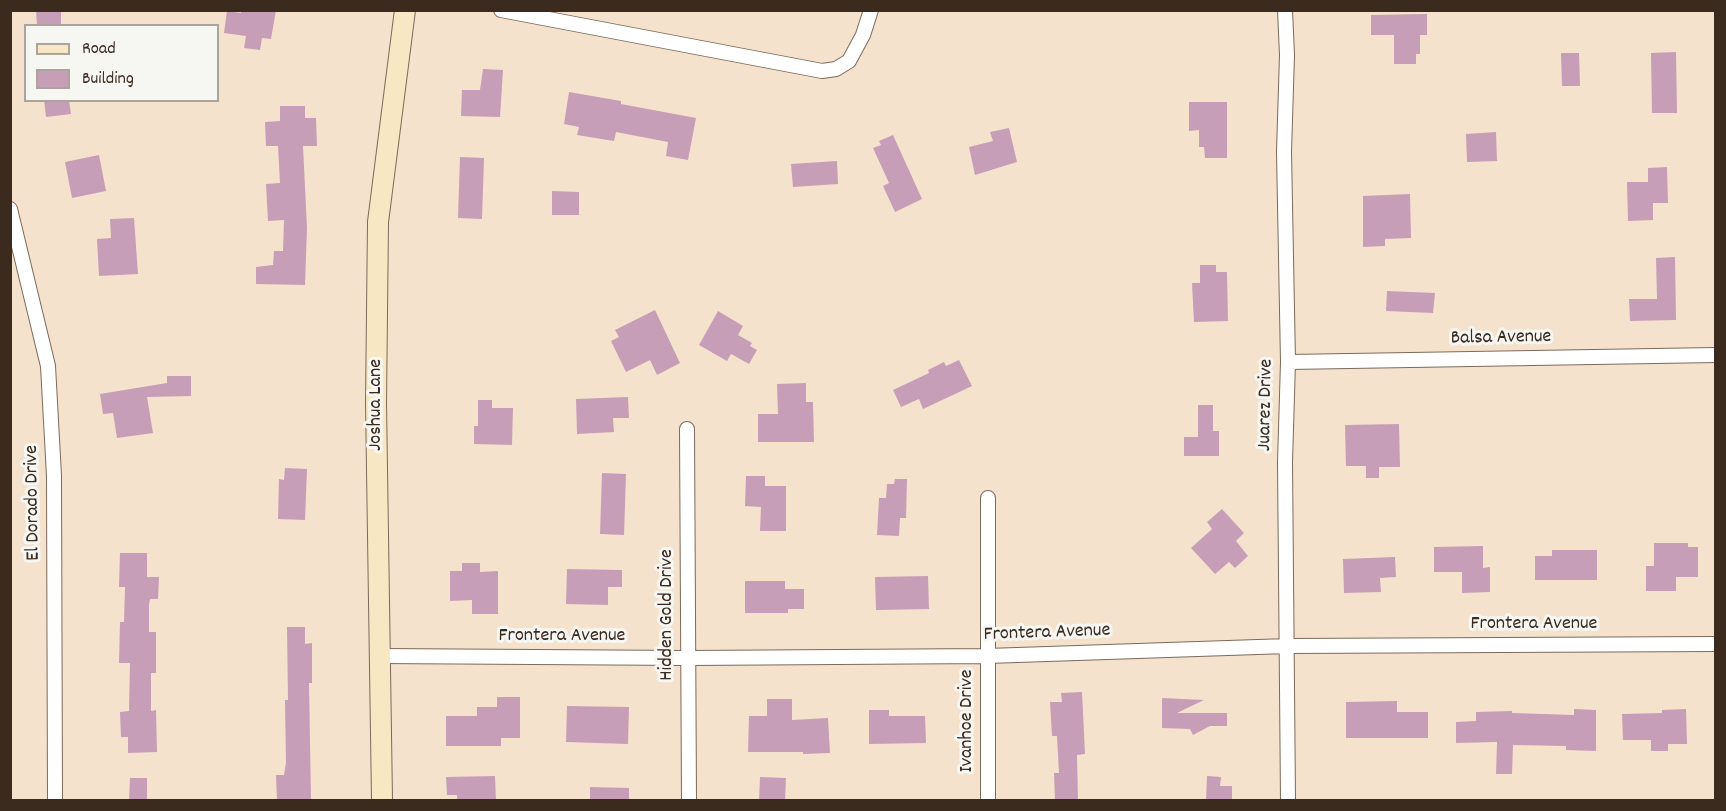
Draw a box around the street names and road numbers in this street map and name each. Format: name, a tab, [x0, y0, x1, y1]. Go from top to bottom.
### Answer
street label: Balsa Avenue	[1450, 326, 1552, 352]
street label: Joshua Lane	[365, 359, 389, 451]
street label: Juarez Drive	[1254, 359, 1280, 451]
street label: El Dorado Drive	[21, 445, 47, 561]
street label: Hidden Gold Drive	[656, 549, 680, 681]
street label: Frontera Avenue	[1471, 613, 1597, 637]
street label: Frontera Avenue	[983, 620, 1111, 648]
street label: Frontera Avenue	[499, 625, 625, 649]
street label: Ivanhoe Drive	[956, 669, 980, 773]

